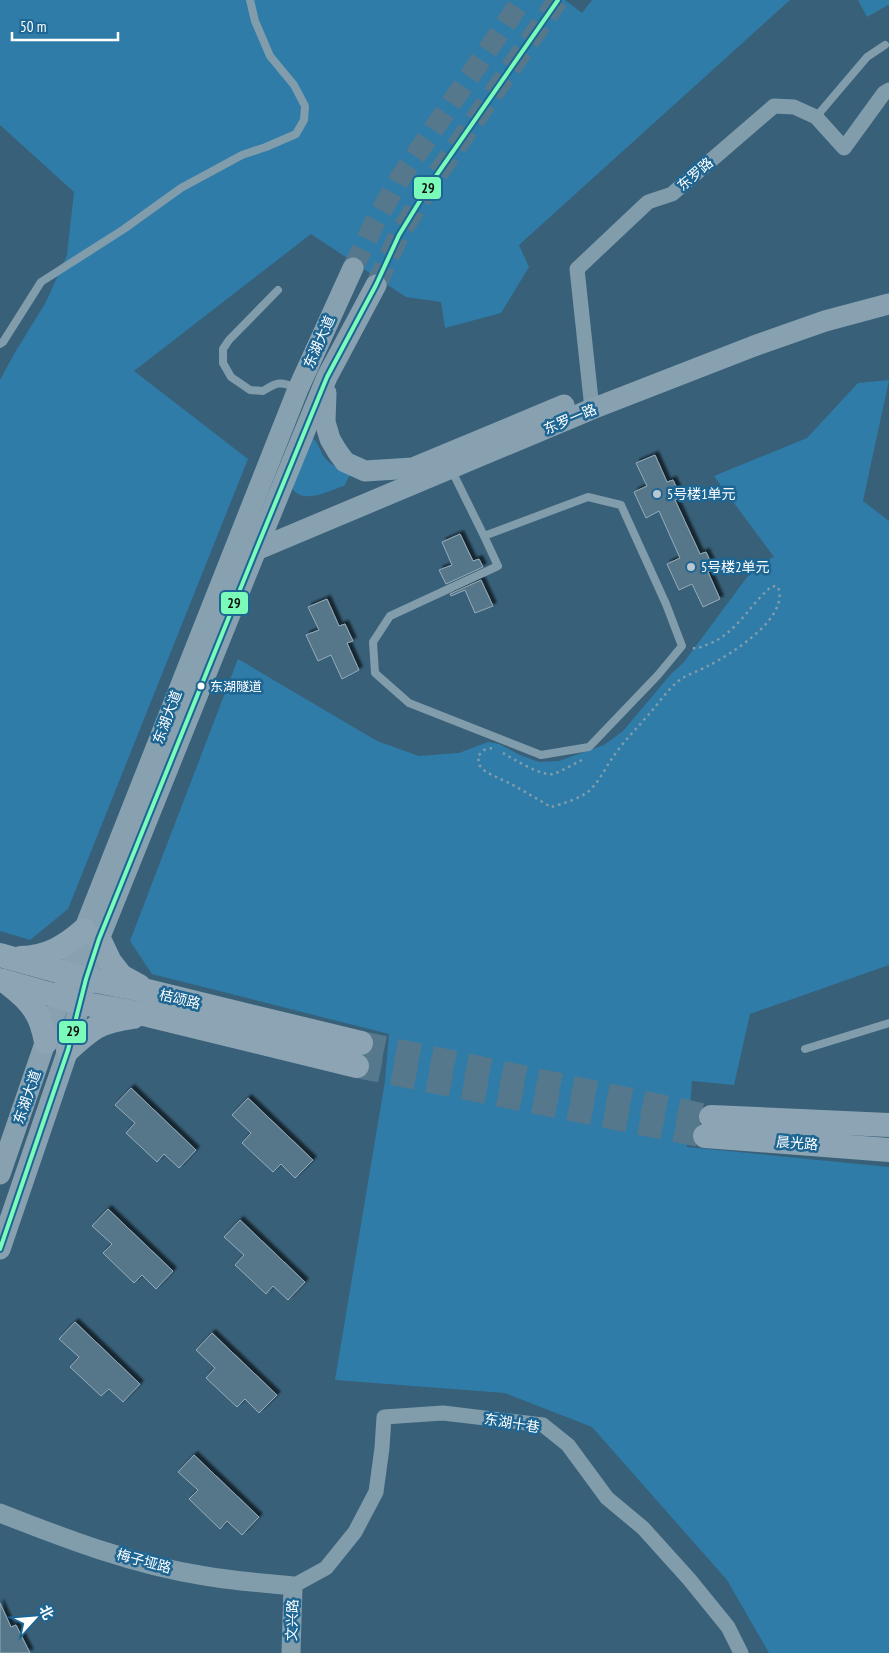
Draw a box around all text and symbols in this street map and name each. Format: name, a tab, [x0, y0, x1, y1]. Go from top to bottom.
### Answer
scale bar	[12, 10, 119, 42]
text: 50 m	[20, 17, 46, 36]
street label: 东罗路	[673, 153, 717, 195]
line badge: 29	[413, 176, 442, 200]
text: 29	[421, 179, 435, 197]
street label: 东湖大道	[299, 313, 339, 371]
street label: 东罗一路	[541, 400, 599, 438]
place label: 5号楼1单元	[667, 485, 736, 503]
marker: 5号楼1单元	[651, 488, 663, 500]
place label: 5号楼2单元	[701, 558, 770, 576]
marker: 5号楼2单元	[685, 561, 697, 573]
line badge: 29	[220, 591, 249, 615]
text: 29	[227, 594, 241, 612]
place label: 东湖隧道	[210, 678, 262, 695]
marker: 东湖隧道	[196, 681, 206, 691]
street label: 东湖大道	[149, 688, 185, 746]
street label: 桔颂路	[157, 985, 203, 1013]
line badge: 29	[58, 1020, 87, 1044]
text: 29	[66, 1022, 80, 1040]
street label: 东湖大道	[9, 1068, 45, 1126]
street label: 晨光路	[775, 1133, 819, 1153]
street label: 东湖十巷	[483, 1410, 541, 1436]
street label: 梅子垭路	[115, 1545, 173, 1577]
north arrow	[10, 1593, 60, 1643]
street label: 文兴路	[282, 1599, 302, 1641]
text: 北	[36, 1602, 58, 1623]

